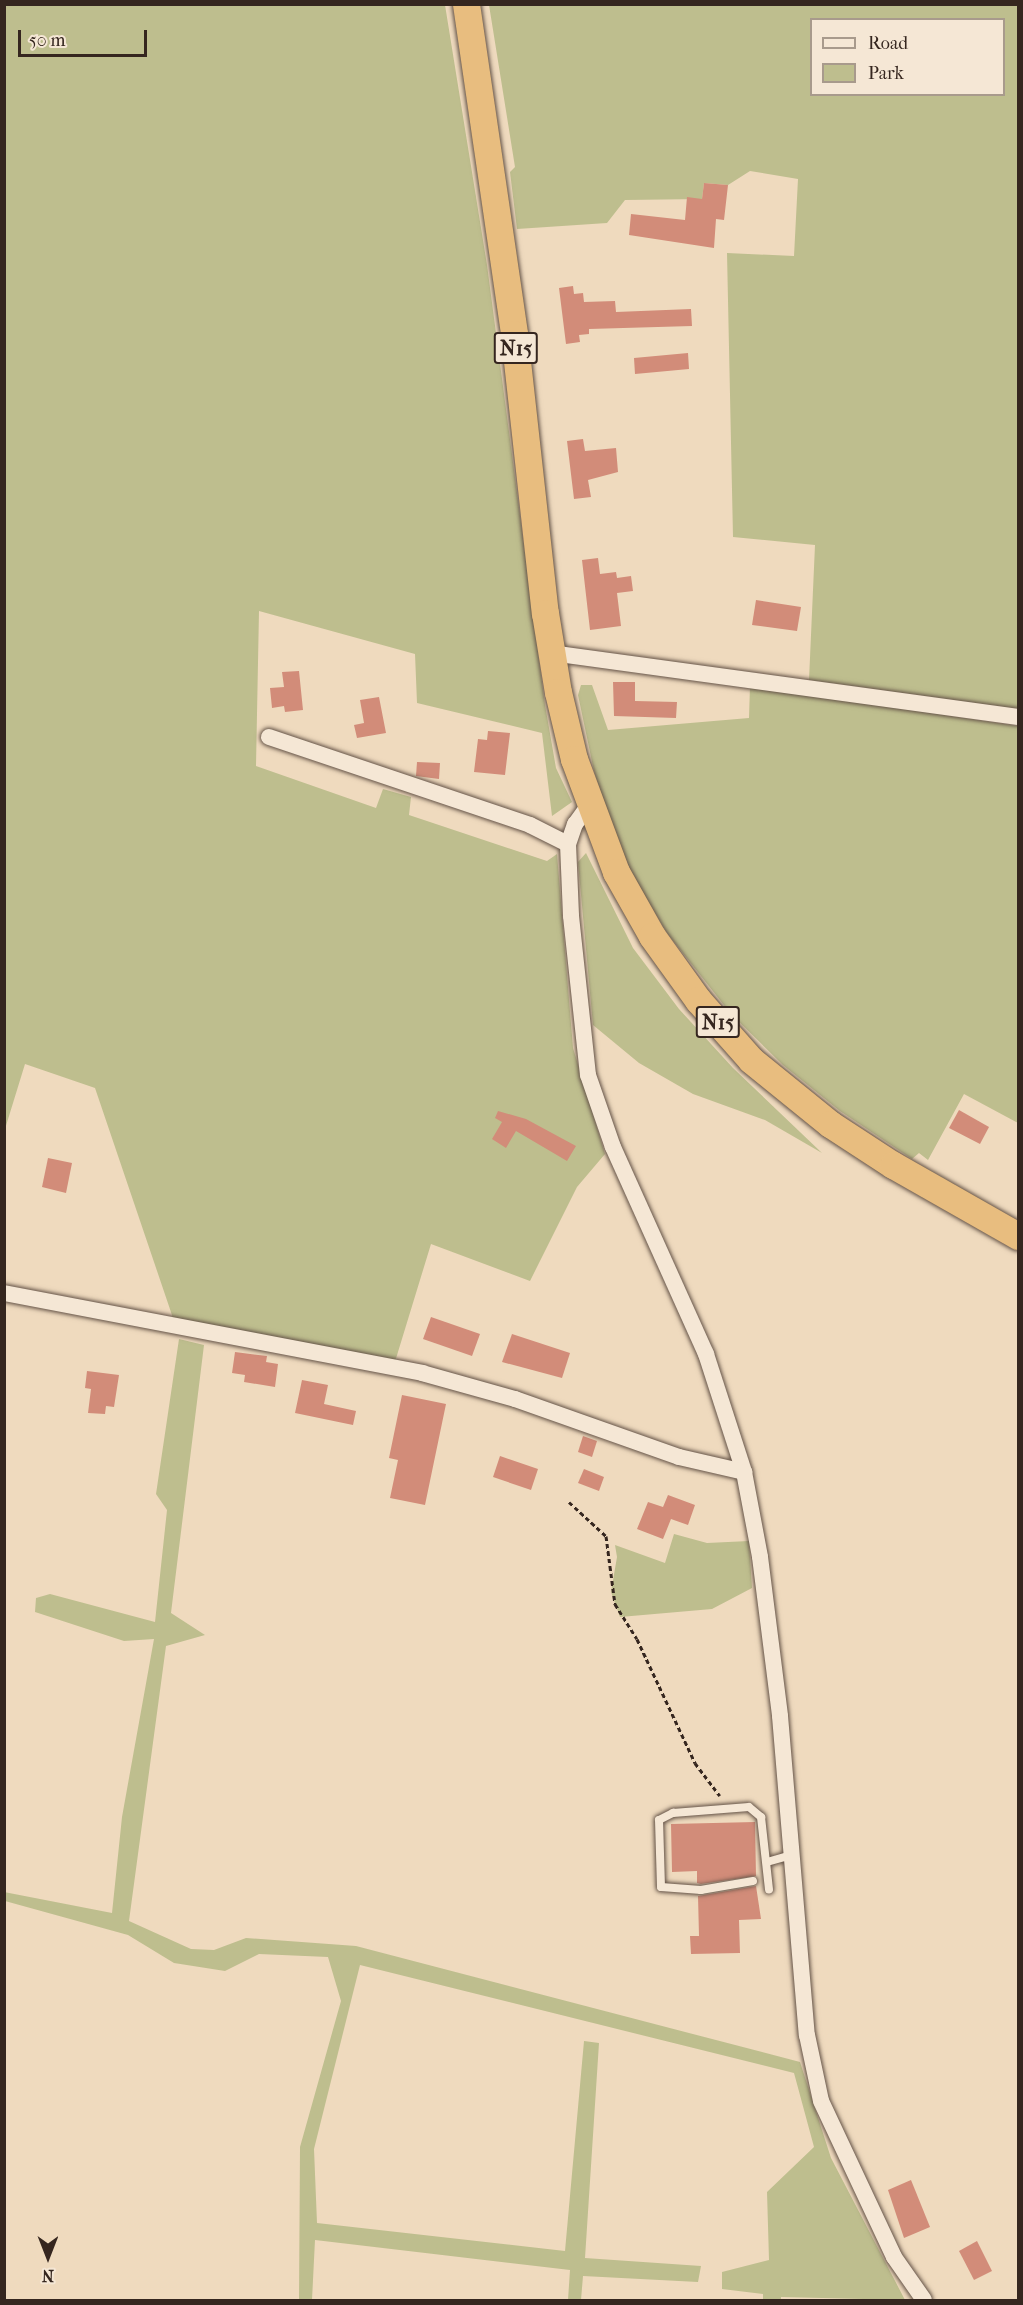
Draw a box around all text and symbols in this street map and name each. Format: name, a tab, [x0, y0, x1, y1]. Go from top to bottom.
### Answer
scale bar	[21, 18, 150, 56]
legend	[810, 18, 1005, 96]
text: 50 m	[29, 30, 65, 51]
text: Road	[868, 33, 908, 54]
text: Park	[868, 63, 904, 84]
road number: N15	[494, 330, 538, 366]
road number: N15	[696, 1004, 740, 1040]
north arrow	[18, 2227, 78, 2287]
text: N	[42, 2266, 54, 2285]

